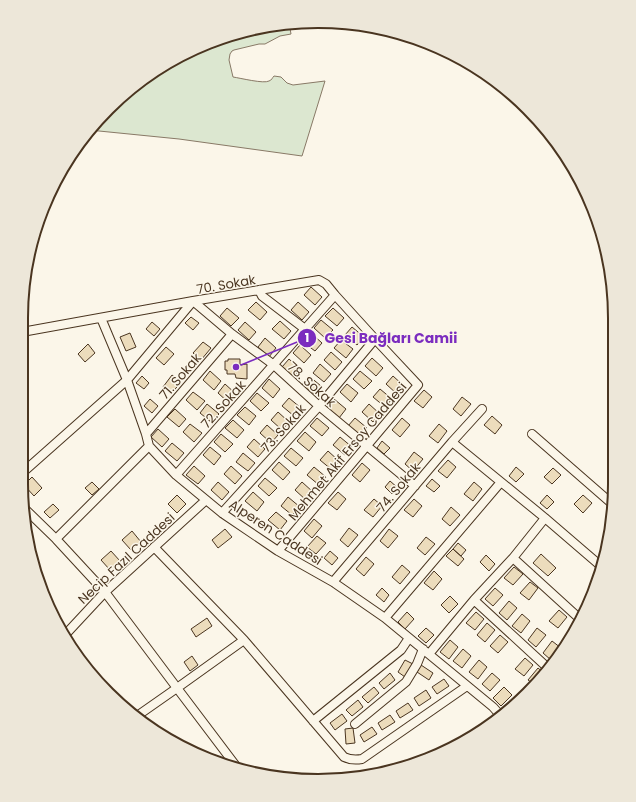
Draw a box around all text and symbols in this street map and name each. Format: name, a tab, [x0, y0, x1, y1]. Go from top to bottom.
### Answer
street label: 70. Sokak	[195, 270, 257, 299]
callout: Gesi Bağları Camii	[297, 325, 465, 351]
text: Gesi Bağları Camii	[325, 328, 457, 348]
text: 1	[305, 329, 309, 346]
street label: 71. Sokak	[155, 349, 206, 404]
street label: 78. Sokak	[283, 357, 340, 412]
street label: 72. Sokak	[197, 376, 250, 433]
street label: Mehmet Akif Ersoy Caddesi	[284, 378, 411, 525]
street label: 73. Sokak	[257, 400, 310, 457]
street label: 74. Sokak	[372, 458, 425, 516]
street label: Alperen Caddesi	[225, 495, 326, 570]
street label: Necip Fazıl Caddesi	[74, 508, 179, 608]

